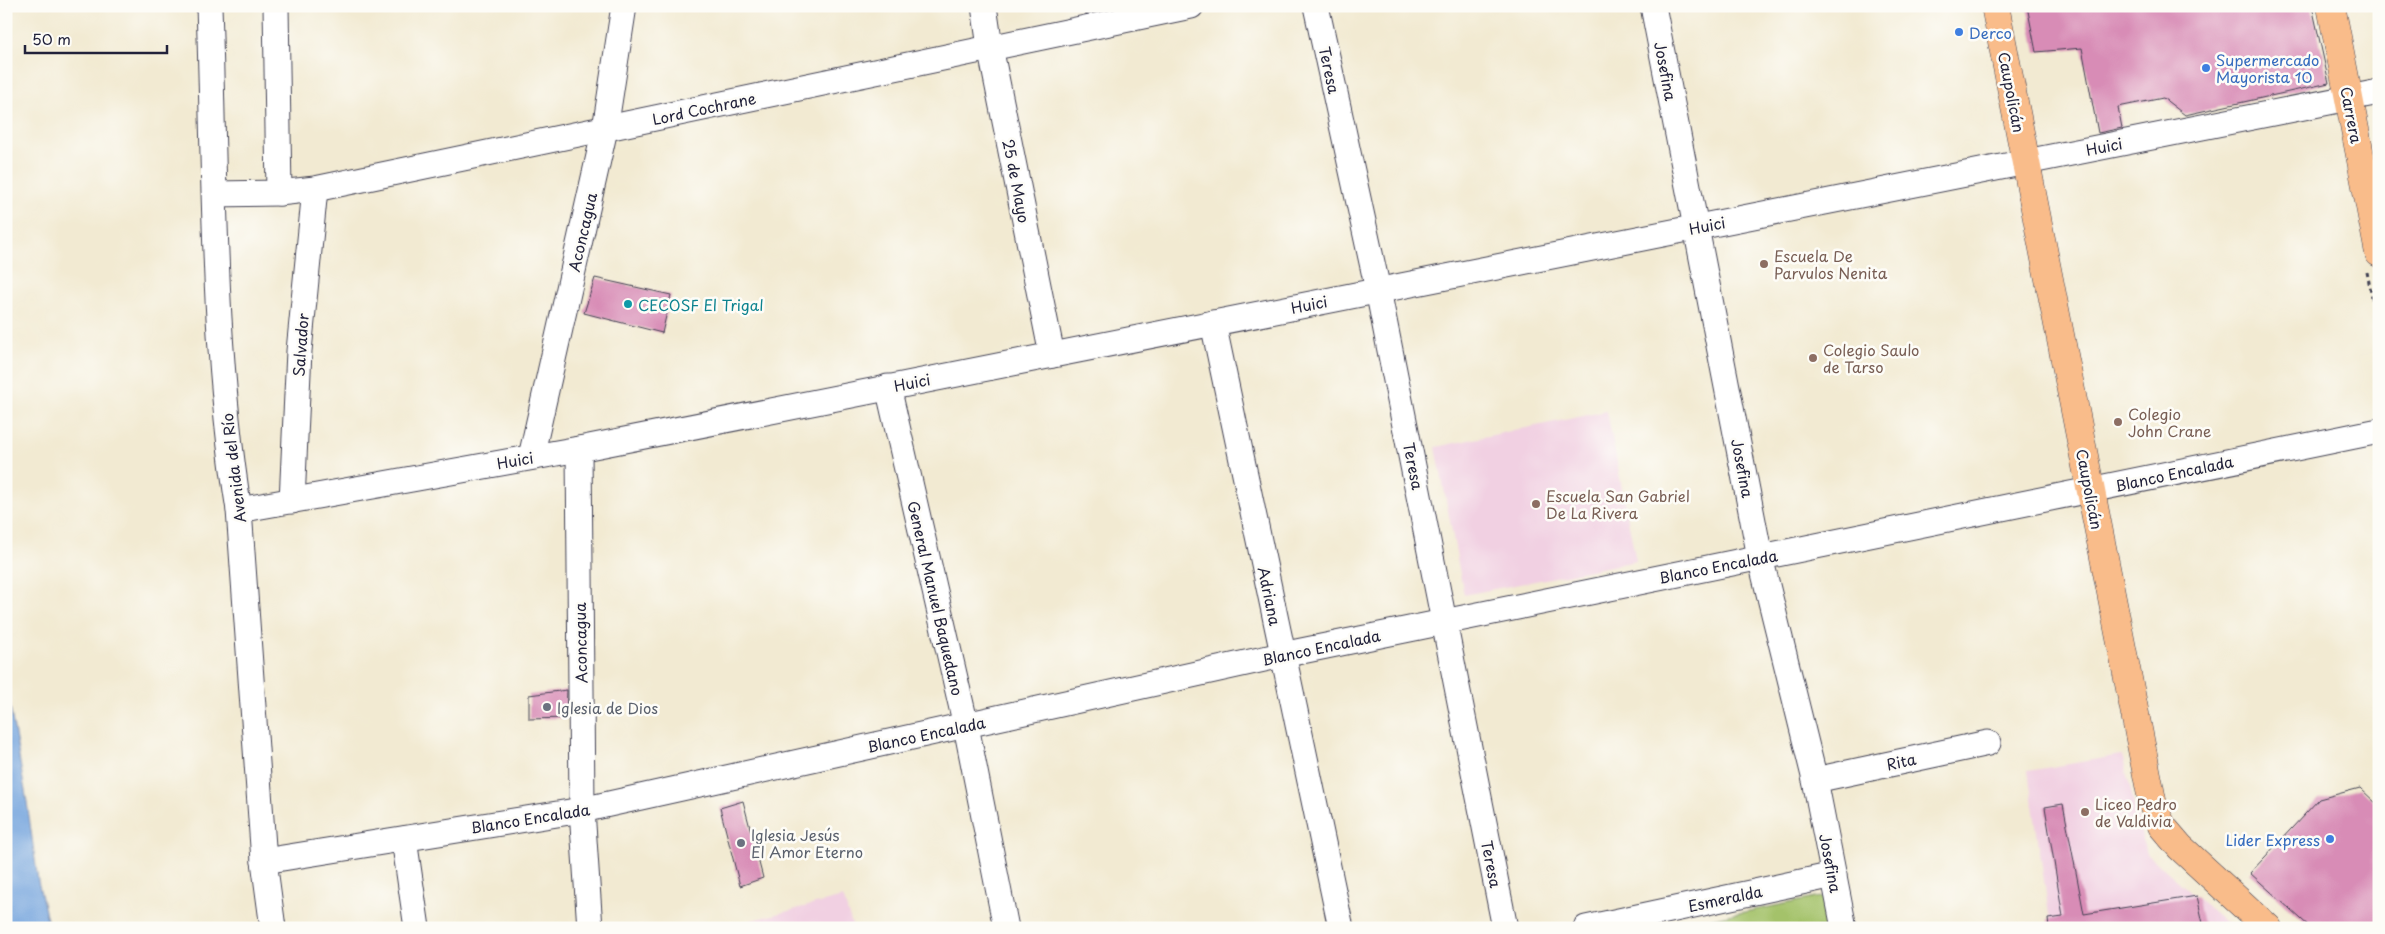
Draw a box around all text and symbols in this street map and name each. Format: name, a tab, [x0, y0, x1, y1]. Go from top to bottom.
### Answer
place label: Derco	[1969, 21, 2012, 44]
scale bar	[25, 22, 168, 54]
marker: Derco	[1953, 26, 1965, 38]
text: 50 m	[32, 27, 71, 50]
street label: Josefina	[1649, 40, 1683, 103]
street label: Teresa	[1314, 44, 1346, 96]
place label: Supermercado Mayorista 10	[2216, 48, 2319, 88]
street label: Caupolicán	[1993, 50, 2031, 134]
marker: Supermercado Mayorista 10	[2200, 62, 2212, 74]
street label: Carrera	[2335, 85, 2369, 146]
street label: Lord Cochrane	[650, 86, 758, 130]
street label: Huici	[2084, 131, 2124, 161]
street label: 25 de Mayo	[998, 137, 1036, 225]
street label: Aconcagua	[562, 189, 602, 274]
street label: Huici	[1687, 210, 1727, 240]
place label: Escuela De Parvulos Nenita	[1774, 244, 1888, 284]
marker: Escuela De Parvulos Nenita	[1758, 258, 1770, 270]
street label: Huici	[1289, 289, 1329, 319]
place label: CECOSF El Trigal	[638, 293, 763, 316]
marker: CECOSF El Trigal	[622, 298, 634, 310]
street label: Salvador	[286, 312, 314, 377]
place label: Colegio Saulo de Tarso	[1823, 338, 1919, 378]
marker: Colegio Saulo de Tarso	[1807, 352, 1819, 364]
street label: Huici	[892, 367, 932, 397]
place label: Colegio John Crane	[2128, 402, 2212, 442]
street label: Avenida del Río	[215, 412, 251, 524]
marker: Colegio John Crane	[2112, 416, 2124, 428]
street label: Josefina	[1726, 437, 1760, 500]
street label: Teresa	[1398, 440, 1430, 492]
street label: Huici	[495, 445, 535, 475]
street label: Caupolicán	[2071, 447, 2109, 531]
street label: Blanco Encalada	[2113, 449, 2236, 497]
place label: Escuela San Gabriel De La Rivera	[1546, 484, 1690, 524]
street label: General Manuel Baquedano	[902, 498, 970, 698]
marker: Escuela San Gabriel De La Rivera	[1530, 498, 1542, 510]
street label: Blanco Encalada	[1657, 543, 1780, 589]
street label: Adriana	[1253, 565, 1288, 628]
street label: Aconcagua	[568, 602, 592, 684]
street label: Blanco Encalada	[1260, 623, 1383, 671]
place label: Iglesia de Dios	[557, 696, 658, 719]
marker: Iglesia de Dios	[541, 701, 553, 713]
street label: Blanco Encalada	[865, 710, 988, 758]
street label: Rita	[1884, 747, 1918, 775]
place label: Liceo Pedro de Valdivia	[2095, 792, 2177, 832]
street label: Blanco Encalada	[469, 797, 592, 839]
marker: Liceo Pedro de Valdivia	[2079, 806, 2091, 818]
place label: Iglesia Jesús El Amor Eterno	[751, 823, 863, 863]
place label: Lider Express	[2226, 828, 2320, 851]
street label: Josefina	[1814, 832, 1848, 895]
marker: Lider Express	[2324, 833, 2336, 845]
marker: Iglesia Jesús El Amor Eterno	[735, 837, 747, 849]
street label: Teresa	[1476, 838, 1508, 890]
street label: Esmeralda	[1686, 879, 1765, 917]

